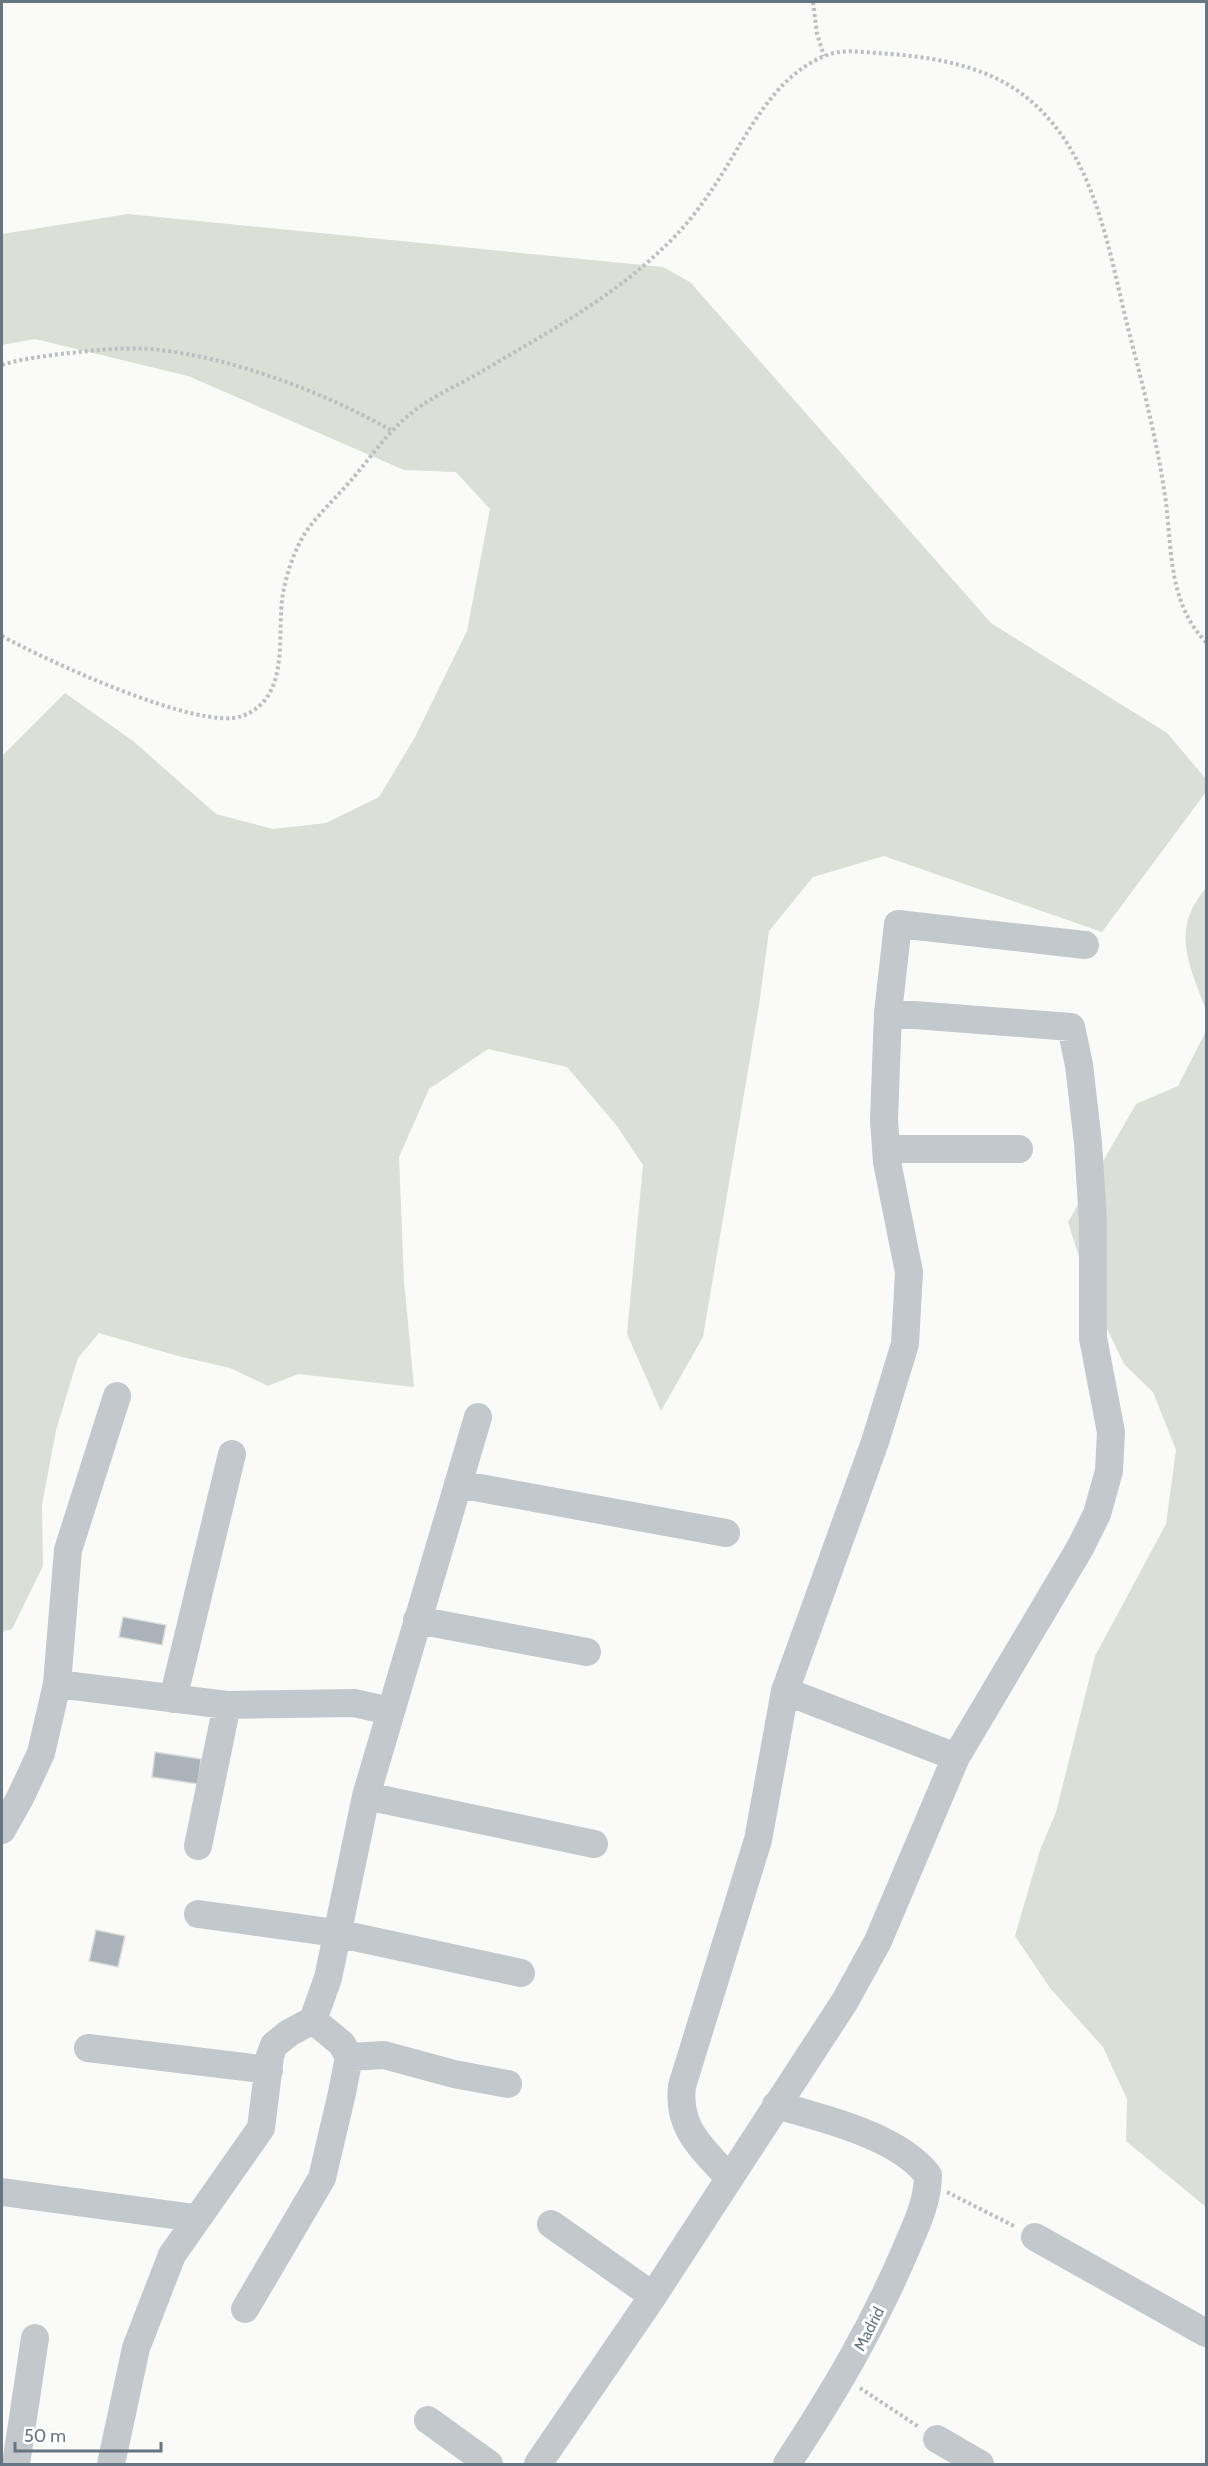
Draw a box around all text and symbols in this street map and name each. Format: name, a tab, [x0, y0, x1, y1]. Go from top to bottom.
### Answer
street label: Madrid	[850, 2304, 888, 2354]
scale bar	[15, 2415, 160, 2453]
text: 50 m	[24, 2425, 66, 2447]

